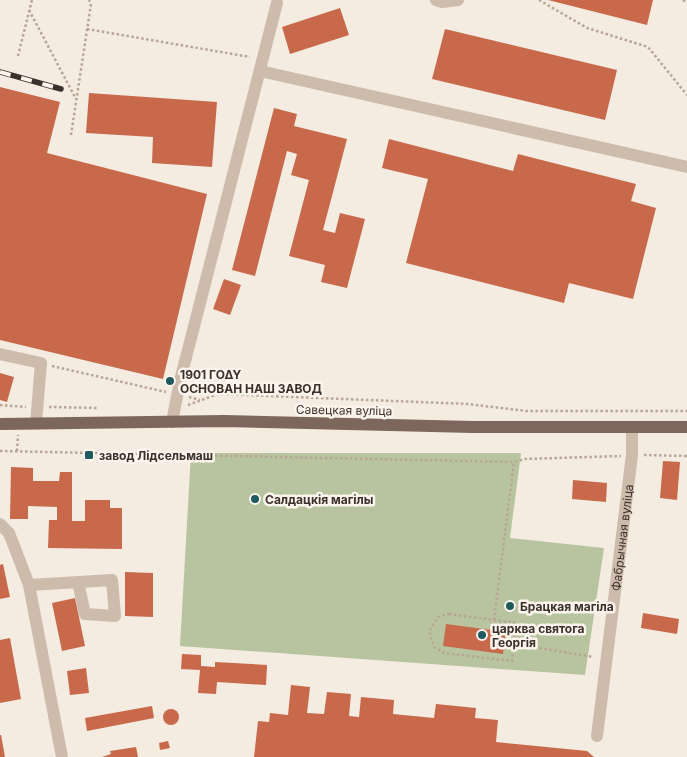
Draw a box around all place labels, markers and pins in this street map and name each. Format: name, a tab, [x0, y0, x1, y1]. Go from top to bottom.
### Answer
place label: 1901 ΓΟΔΥ ОСНОВАН НАШ ЗАВОД	[180, 367, 322, 396]
marker: 1901 ΓΟΔΥ ОСНОВАН НАШ ЗАВОД	[164, 375, 176, 387]
place label: завод Лідсельмаш	[99, 448, 213, 463]
marker: завод Лідсельмаш	[83, 449, 95, 461]
place label: Салдацкія магілы	[265, 492, 373, 507]
marker: Салдацкія магілы	[249, 493, 261, 505]
place label: Брацкая магіла	[520, 599, 614, 614]
marker: Брацкая магіла	[504, 600, 516, 612]
place label: царква святога Георгія	[492, 621, 584, 650]
marker: царква святога Георгія	[476, 629, 488, 641]

